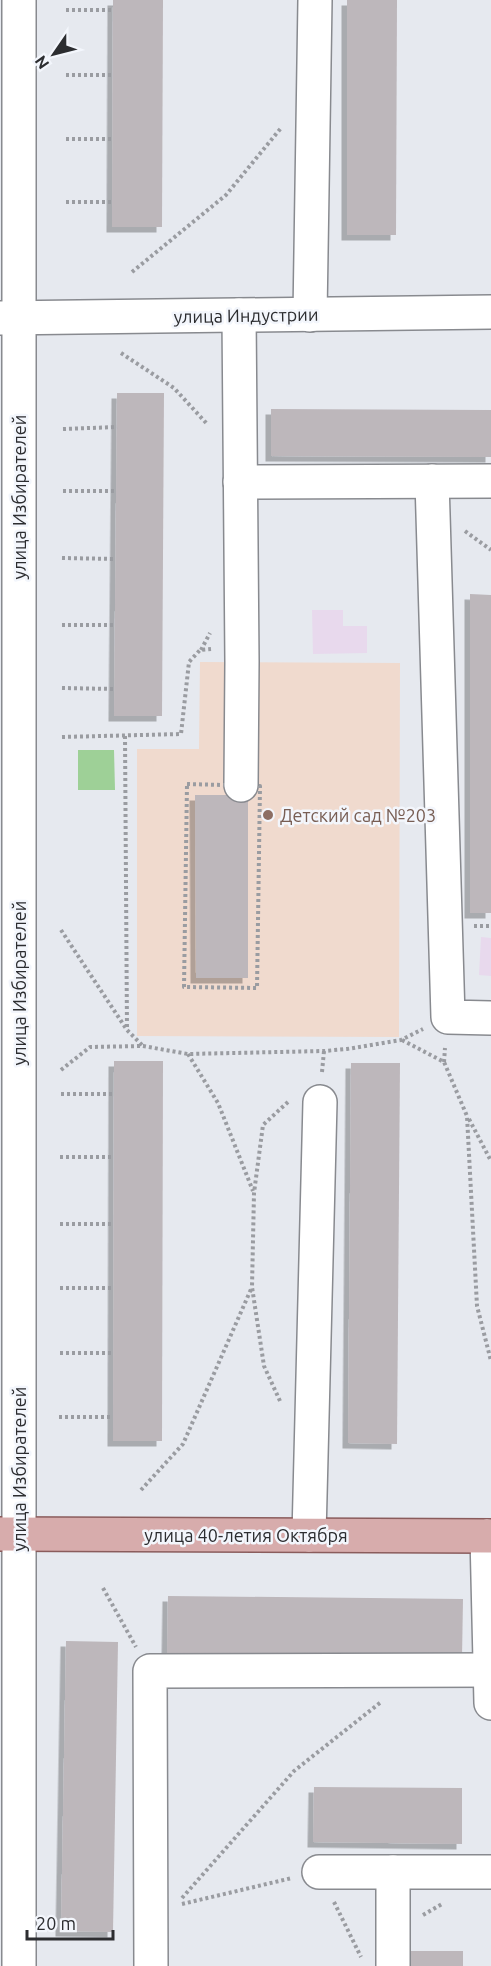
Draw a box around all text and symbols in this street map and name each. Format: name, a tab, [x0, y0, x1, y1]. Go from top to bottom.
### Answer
north arrow	[24, 24, 84, 84]
text: N	[31, 53, 53, 73]
street label: улица Индустрии	[173, 304, 319, 326]
street label: улица Избирателей	[9, 415, 29, 579]
place label: Детский сад №203	[280, 805, 436, 825]
marker: Детский сад №203	[261, 808, 275, 822]
street label: улица Избирателей	[9, 901, 29, 1065]
street label: улица Избирателей	[9, 1387, 29, 1551]
street label: улица 40-летия Октября	[144, 1525, 348, 1545]
scale bar	[27, 1903, 112, 1941]
text: 20 m	[36, 1913, 76, 1933]

